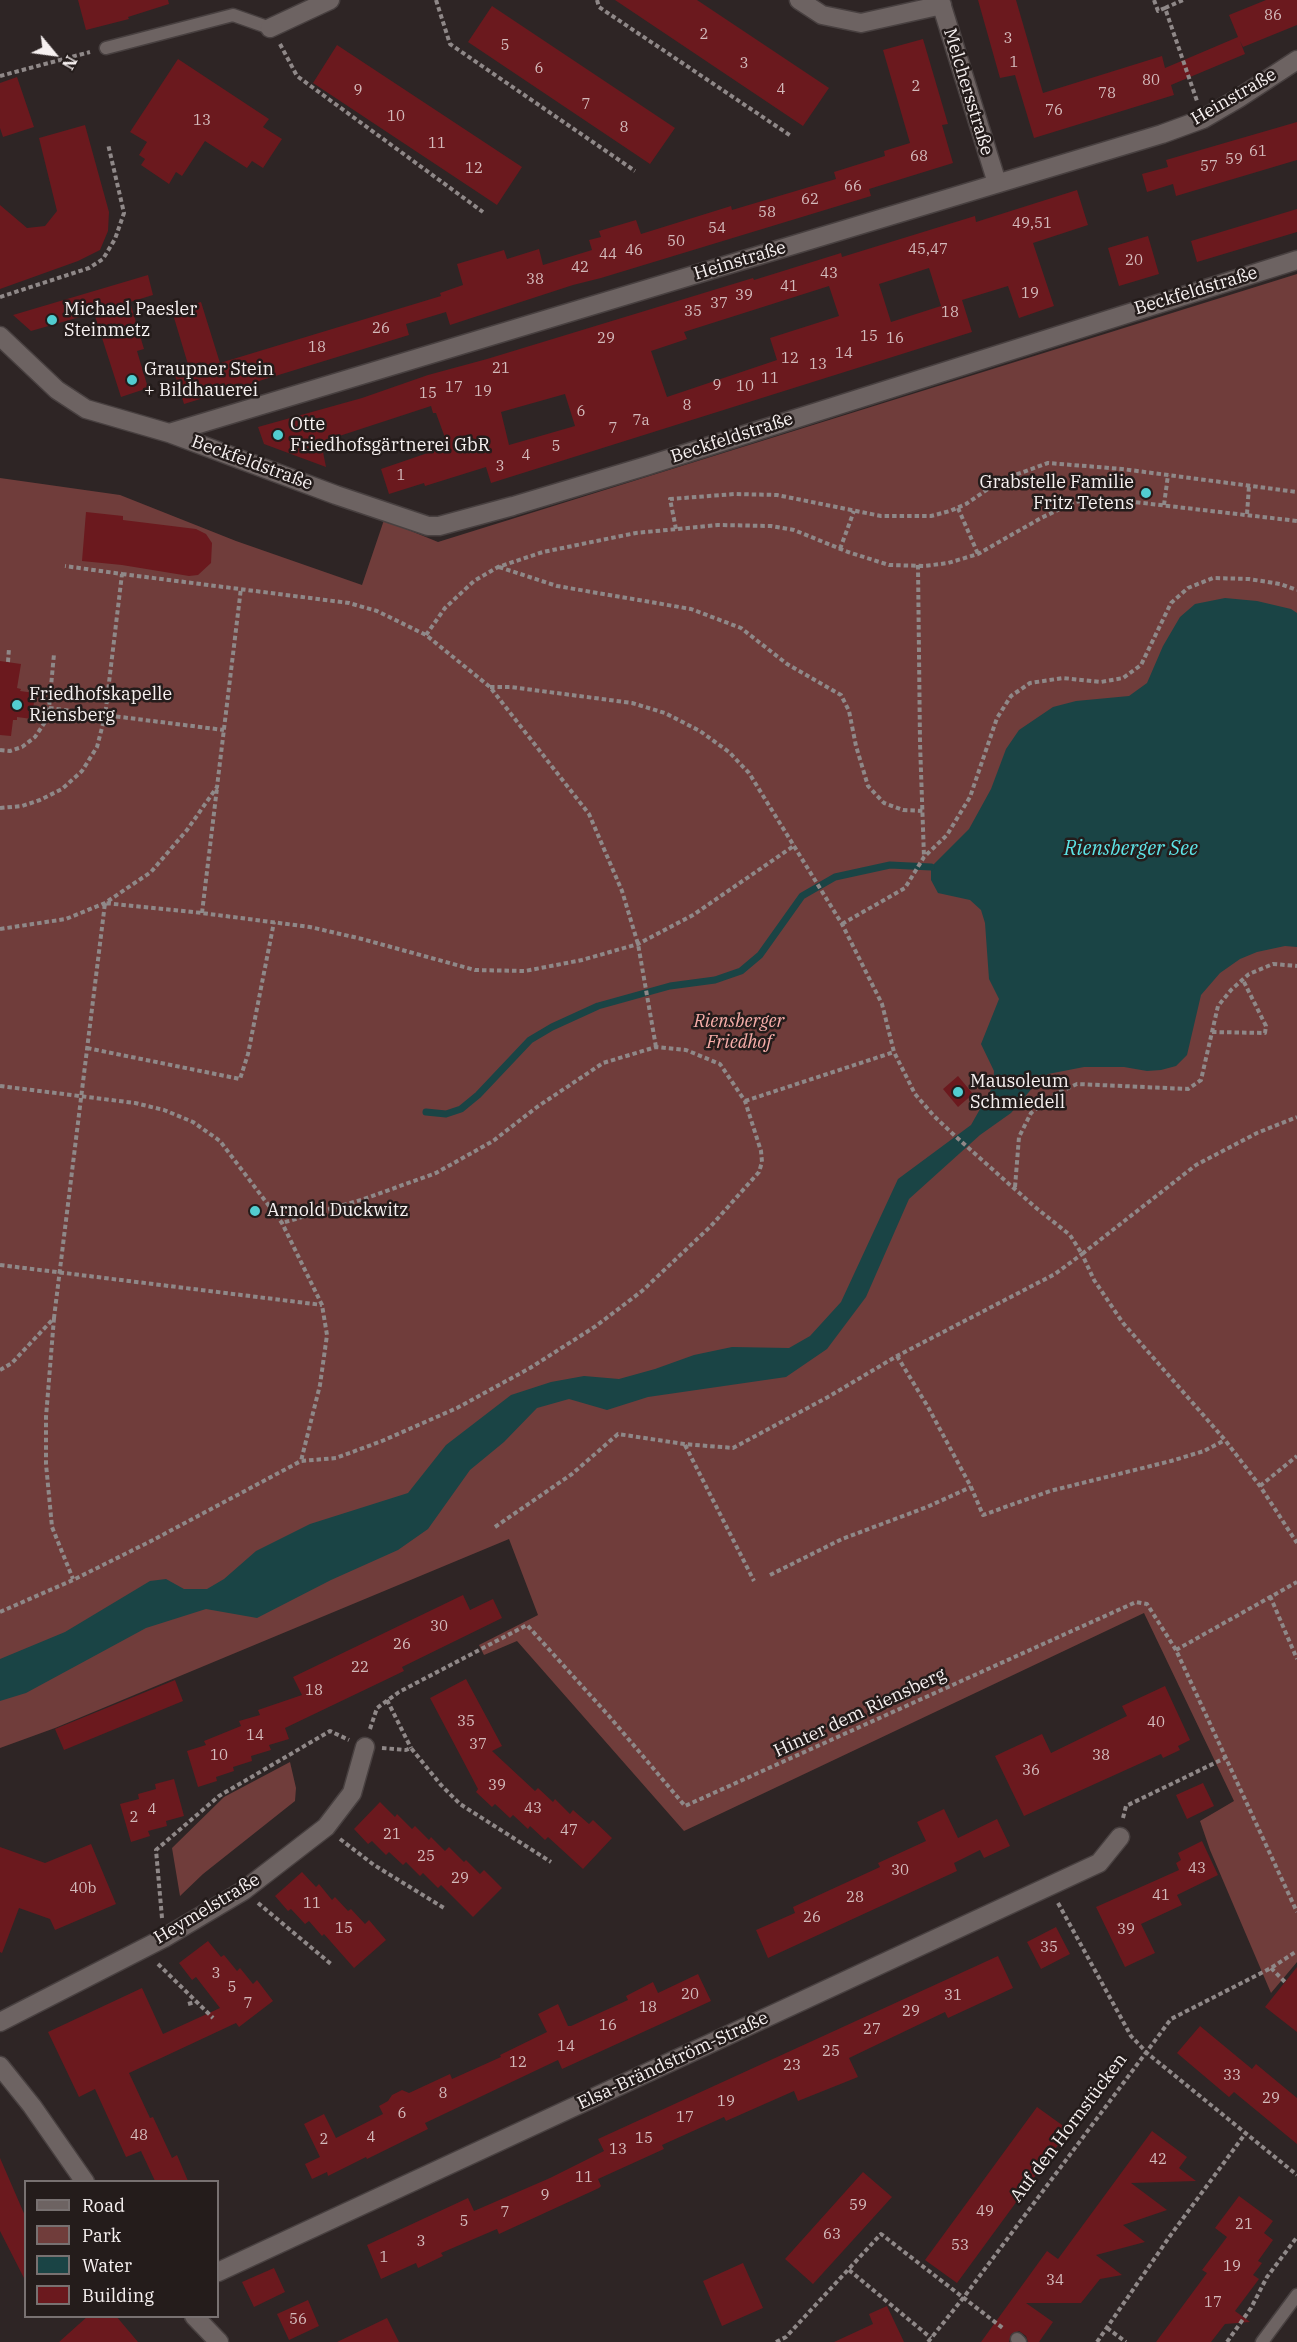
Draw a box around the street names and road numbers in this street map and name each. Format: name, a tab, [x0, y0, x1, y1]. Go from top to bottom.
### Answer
street label: Melchersstraße	[938, 26, 998, 158]
street label: Heinstraße	[1187, 64, 1281, 130]
street label: Heinstraße	[691, 237, 789, 285]
street label: Beckfeldstraße	[1132, 262, 1260, 320]
street label: Beckfeldstraße	[668, 408, 796, 468]
street label: Beckfeldstraße	[188, 431, 316, 495]
street label: Hinter dem Riensberg	[770, 1664, 950, 1762]
street label: Heymelstraße	[150, 1869, 264, 1949]
street label: Elsa-Brändström-Straße	[574, 2007, 772, 2115]
street label: Auf den Hornstücken	[1006, 2049, 1132, 2207]

